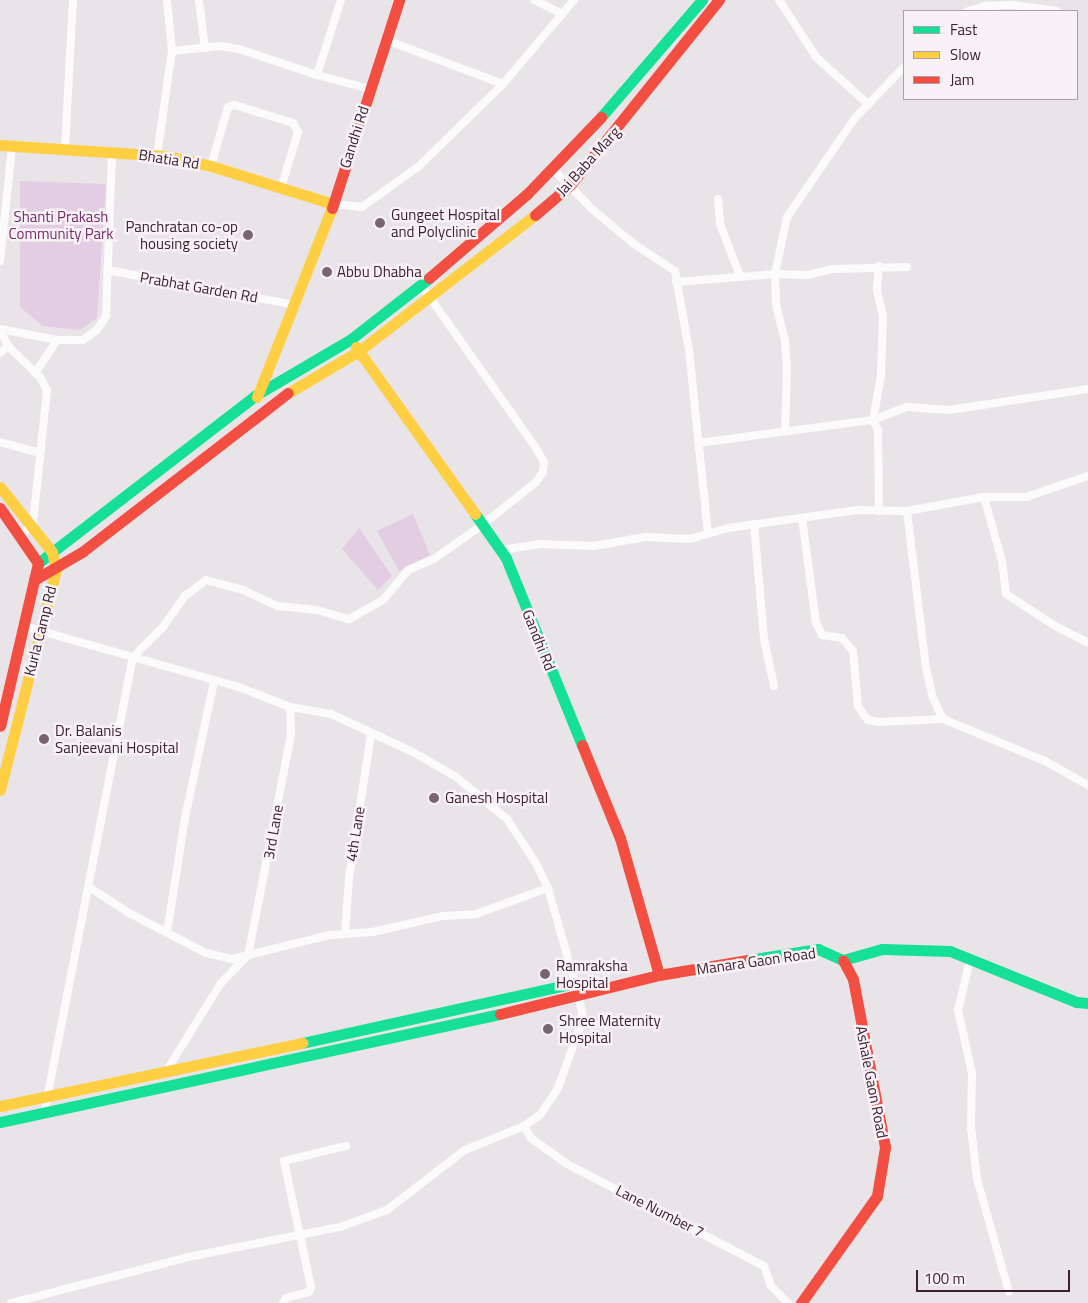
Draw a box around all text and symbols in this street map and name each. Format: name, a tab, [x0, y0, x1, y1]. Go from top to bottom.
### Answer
legend	[903, 10, 1078, 100]
text: Fast	[950, 18, 977, 41]
text: Slow	[950, 43, 981, 66]
text: Jam	[950, 68, 974, 91]
street label: Gandhi Rd	[335, 104, 373, 170]
street label: Jai Baba Marg	[552, 123, 624, 199]
street label: Bhatia Rd	[137, 145, 201, 173]
place label: Gungeet Hospital and Polyclinic	[391, 205, 500, 240]
park label: Shanti Prakash Community Park	[9, 207, 113, 242]
marker: Gungeet Hospital and Polyclinic	[373, 216, 387, 230]
place label: Panchratan co-op housing society	[125, 217, 238, 252]
marker: Panchratan co-op housing society	[242, 229, 254, 241]
place label: Abbu Dhabha	[337, 263, 422, 281]
marker: Abbu Dhabha	[321, 266, 333, 278]
street label: Prabhat Garden Rd	[139, 268, 259, 306]
street label: Kurla Camp Rd	[20, 584, 60, 678]
street label: Gandhi Rd	[519, 607, 559, 673]
place label: Dr. Balanis Sanjeevani Hospital	[55, 721, 179, 756]
marker: Dr. Balanis Sanjeevani Hospital	[37, 732, 51, 746]
place label: Ganesh Hospital	[445, 789, 548, 807]
marker: Ganesh Hospital	[427, 791, 441, 805]
street label: 3rd Lane	[259, 803, 287, 861]
street label: 4th Lane	[342, 805, 368, 863]
street label: Manara Gaon Road	[695, 944, 817, 978]
place label: Ramraksha Hospital	[556, 956, 628, 991]
marker: Ramraksha Hospital	[538, 967, 552, 981]
place label: Shree Maternity Hospital	[559, 1011, 661, 1046]
marker: Shree Maternity Hospital	[541, 1022, 555, 1036]
street label: Ashale Gaon Road	[852, 1024, 892, 1140]
street label: Lane Number 7	[613, 1181, 707, 1241]
scale bar	[918, 1260, 1072, 1292]
text: 100 m	[924, 1267, 965, 1290]

